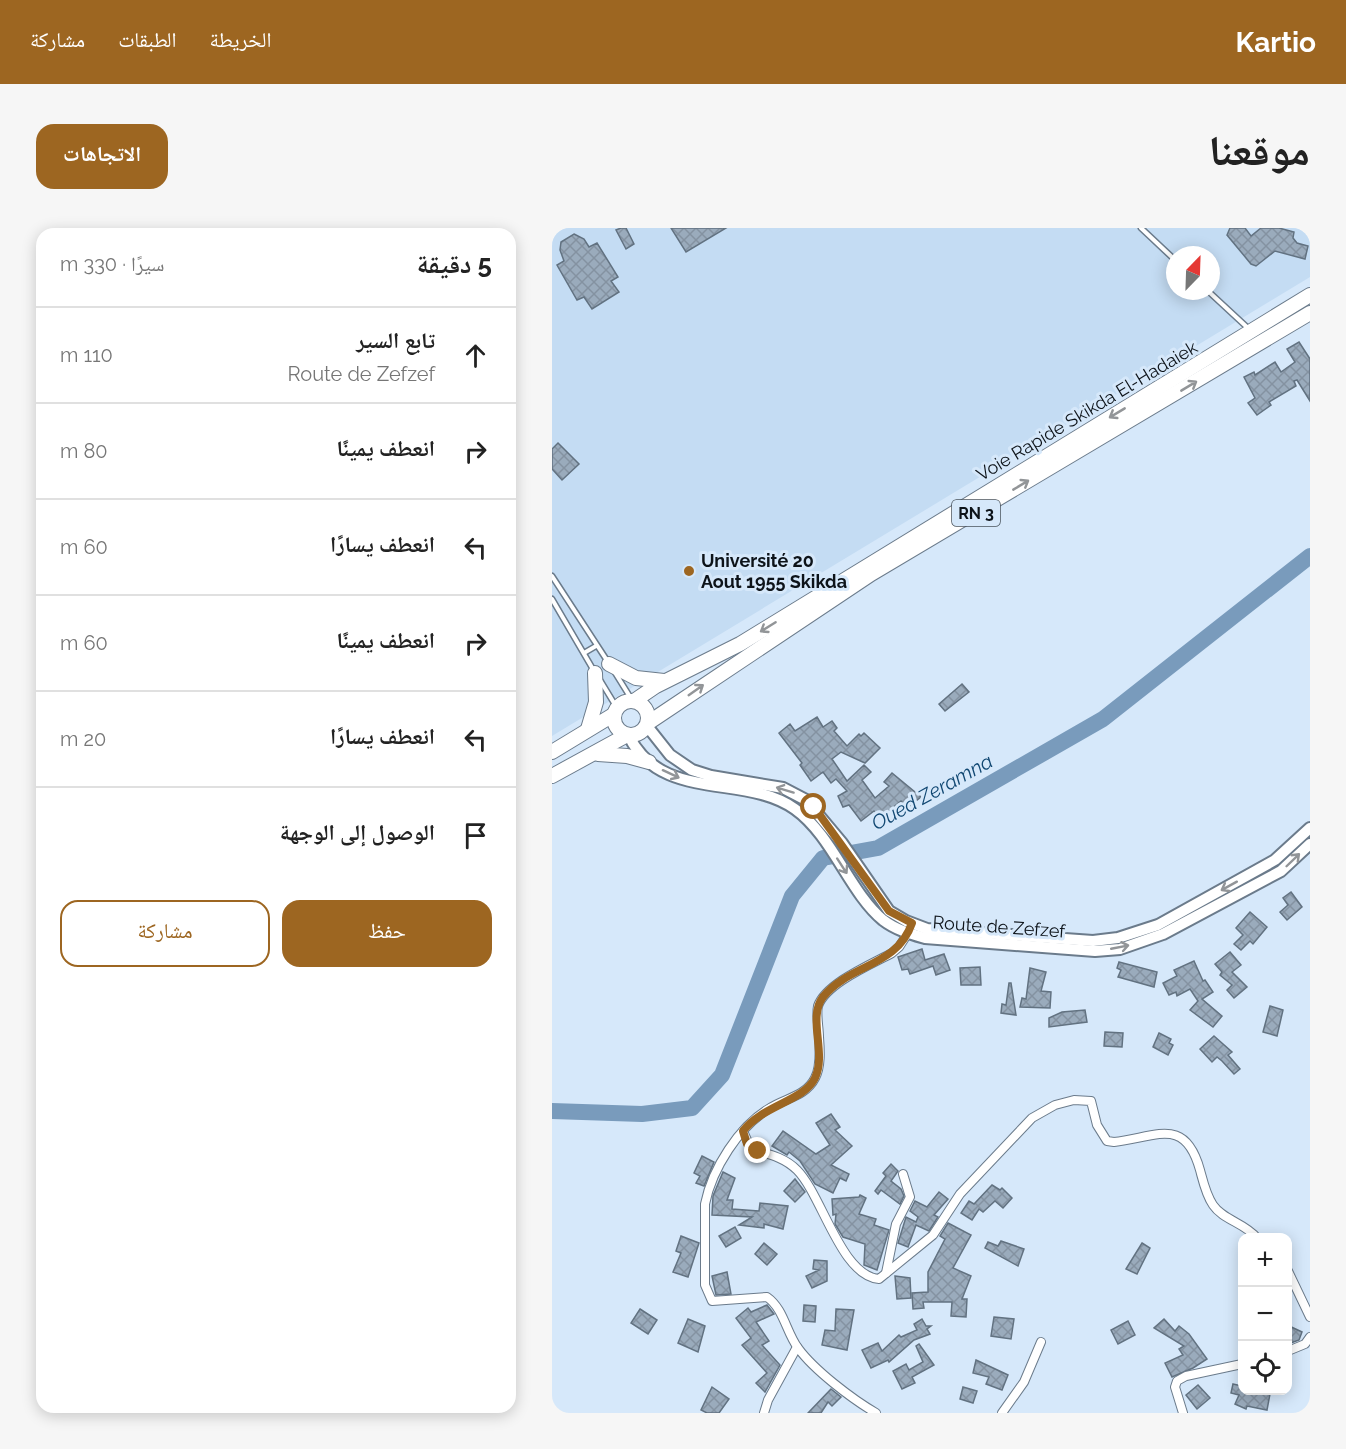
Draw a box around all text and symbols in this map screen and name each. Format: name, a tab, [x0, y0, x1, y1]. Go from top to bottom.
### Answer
text: Kartio	[1236, 26, 1316, 59]
text: مشاركة	[30, 27, 85, 52]
text: الطبقات	[118, 27, 177, 52]
text: الخريطة	[210, 27, 271, 52]
button: الاتجاهات	[36, 124, 168, 189]
text: موقعنا	[1209, 126, 1310, 175]
north arrow	[1166, 246, 1220, 300]
text: 5 دقيقة	[417, 249, 492, 279]
text: سيرًا · 330 m	[60, 252, 164, 276]
text: تابع السير	[356, 327, 435, 353]
street label: Voie Rapide Skikda El-Hadaiek	[973, 336, 1201, 485]
icon: ahead	[459, 339, 492, 372]
text: 110 m	[60, 343, 113, 367]
text: Route de Zefzef	[288, 362, 435, 386]
one-way arrow	[1180, 380, 1197, 392]
one-way arrow	[1109, 408, 1126, 420]
text: انعطف يمينًا	[336, 435, 435, 461]
icon: right	[459, 435, 492, 468]
text: 80 m	[60, 439, 108, 463]
one-way arrow	[1012, 479, 1029, 491]
road number: RN 3	[952, 500, 1000, 526]
text: انعطف يسارًا	[330, 531, 435, 557]
icon: left	[459, 531, 492, 564]
text: 60 m	[60, 535, 108, 559]
place label: Université 20 Aout 1955 Skikda	[701, 550, 847, 592]
marker: Université 20 Aout 1955 Skikda	[682, 564, 696, 578]
one-way arrow	[759, 620, 776, 633]
text: انعطف يمينًا	[336, 627, 435, 653]
icon: right	[459, 627, 492, 660]
text: 60 m	[60, 631, 108, 655]
one-way arrow	[688, 684, 704, 696]
text: انعطف يسارًا	[330, 723, 435, 749]
icon: left	[459, 723, 492, 756]
text: 20 m	[60, 727, 106, 751]
water label: Oued Zeramna	[867, 749, 997, 835]
one-way arrow	[661, 769, 679, 781]
one-way arrow	[776, 784, 795, 795]
route start	[800, 793, 826, 819]
text: الوصول إلى الوجهة	[280, 819, 435, 845]
icon: arrive	[459, 819, 492, 852]
one-way arrow	[1286, 853, 1301, 867]
one-way arrow	[836, 857, 848, 874]
one-way arrow	[1220, 881, 1238, 892]
button: مشاركة	[60, 900, 270, 967]
button: حفظ	[282, 900, 492, 967]
street label: Route de Zefzef	[932, 911, 1067, 942]
one-way arrow	[1110, 941, 1130, 952]
route end	[744, 1137, 770, 1163]
map controls	[1238, 1233, 1292, 1395]
button: +	[1238, 1233, 1292, 1287]
button: −	[1238, 1287, 1292, 1341]
button: locate	[1238, 1341, 1292, 1395]

